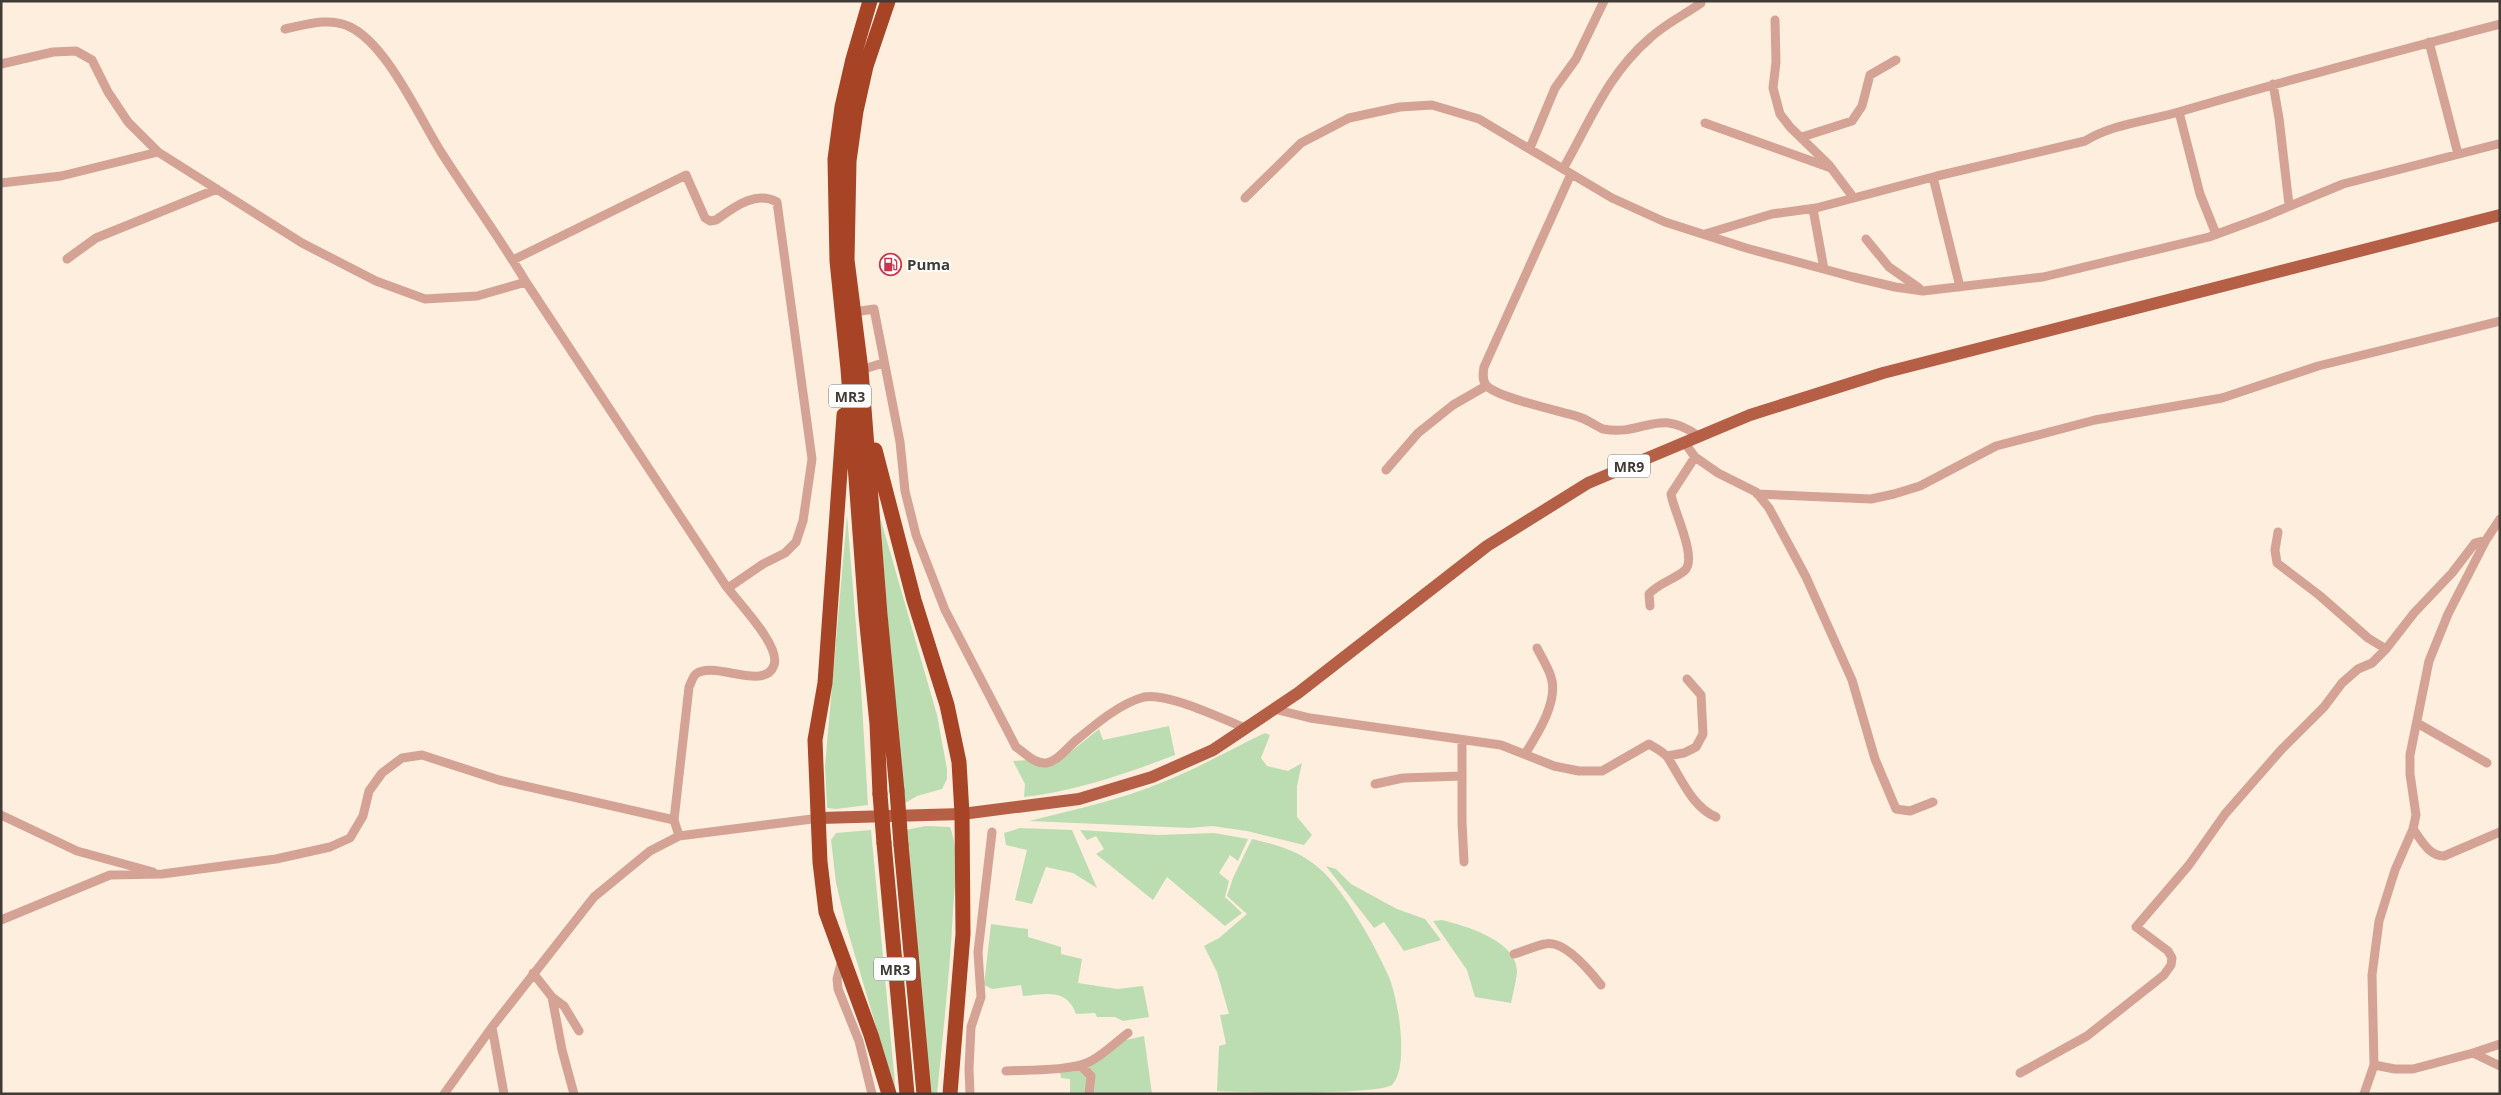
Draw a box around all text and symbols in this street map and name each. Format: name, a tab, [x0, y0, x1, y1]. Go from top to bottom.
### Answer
fuel station icon: Puma	[879, 252, 903, 276]
place label: Puma	[907, 254, 950, 274]
road number: MR3	[829, 384, 871, 408]
road number: MR9	[1608, 454, 1650, 478]
road number: MR3	[874, 958, 916, 981]

